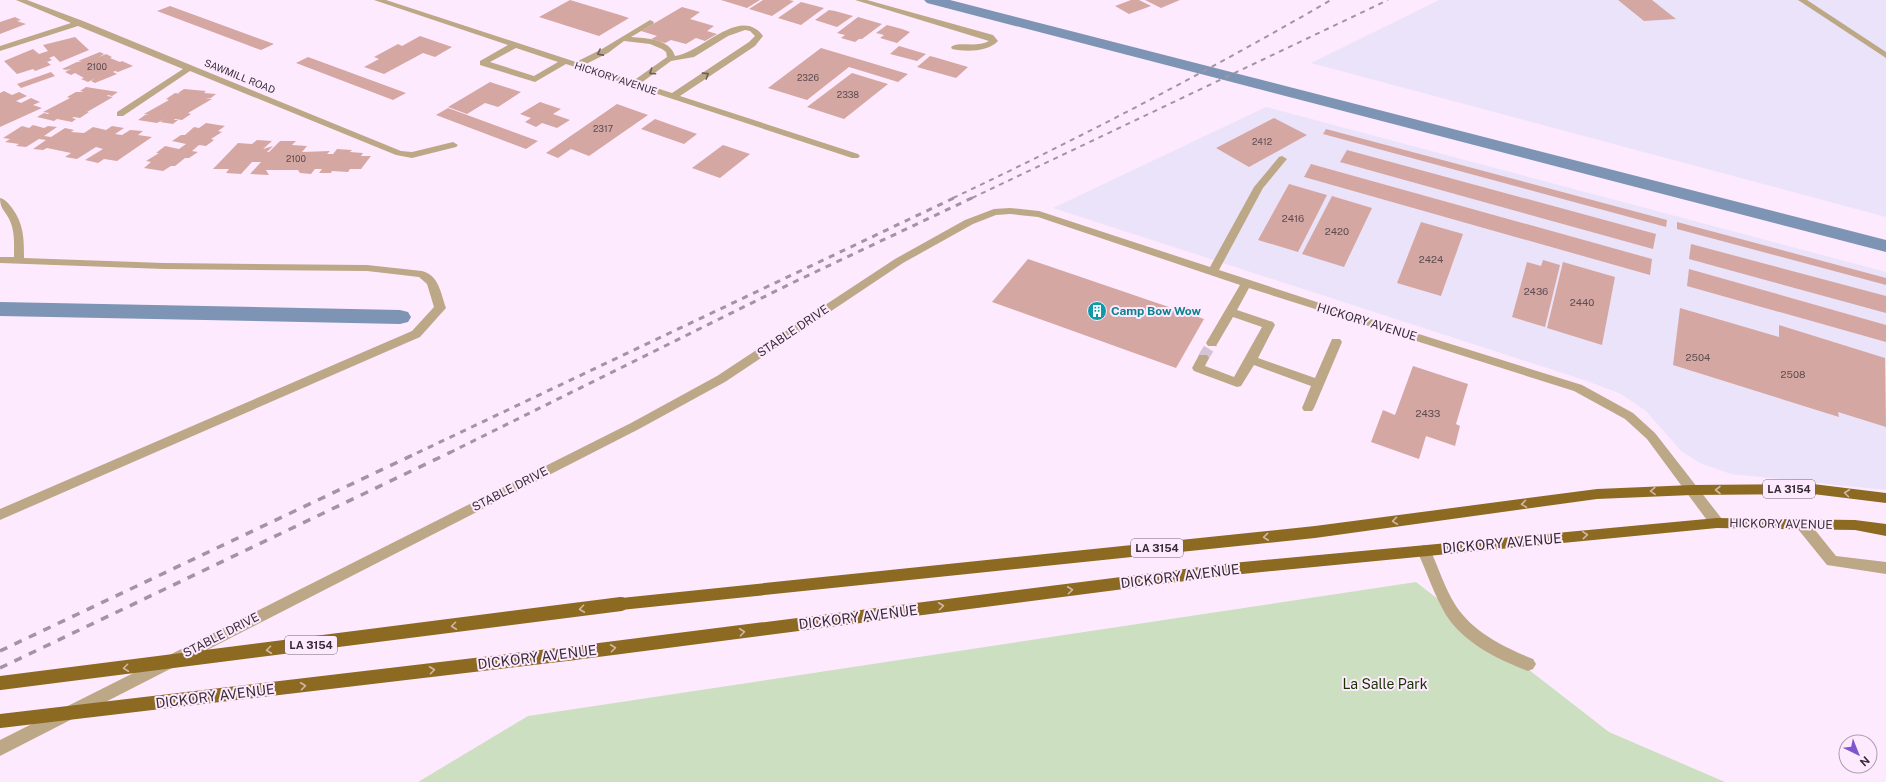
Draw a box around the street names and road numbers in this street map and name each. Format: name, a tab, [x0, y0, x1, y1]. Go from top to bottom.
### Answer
street label: SAWMILL ROAD	[203, 56, 277, 96]
street label: HICKORY AVENUE	[573, 59, 659, 97]
street label: HICKORY AVENUE	[1315, 300, 1419, 344]
street label: STABLE DRIVE	[755, 302, 831, 360]
street label: STABLE DRIVE	[470, 464, 550, 514]
road number: LA 3154	[1763, 480, 1815, 498]
street label: HICKORY AVENUE	[1729, 516, 1833, 532]
street label: DICKORY AVENUE	[1442, 530, 1562, 556]
road number: LA 3154	[1131, 539, 1183, 557]
street label: DICKORY AVENUE	[1120, 561, 1240, 591]
street label: DICKORY AVENUE	[798, 602, 918, 632]
street label: STABLE DRIVE	[181, 610, 261, 660]
road number: LA 3154	[285, 636, 337, 654]
street label: DICKORY AVENUE	[477, 642, 597, 672]
street label: DICKORY AVENUE	[155, 681, 275, 711]

